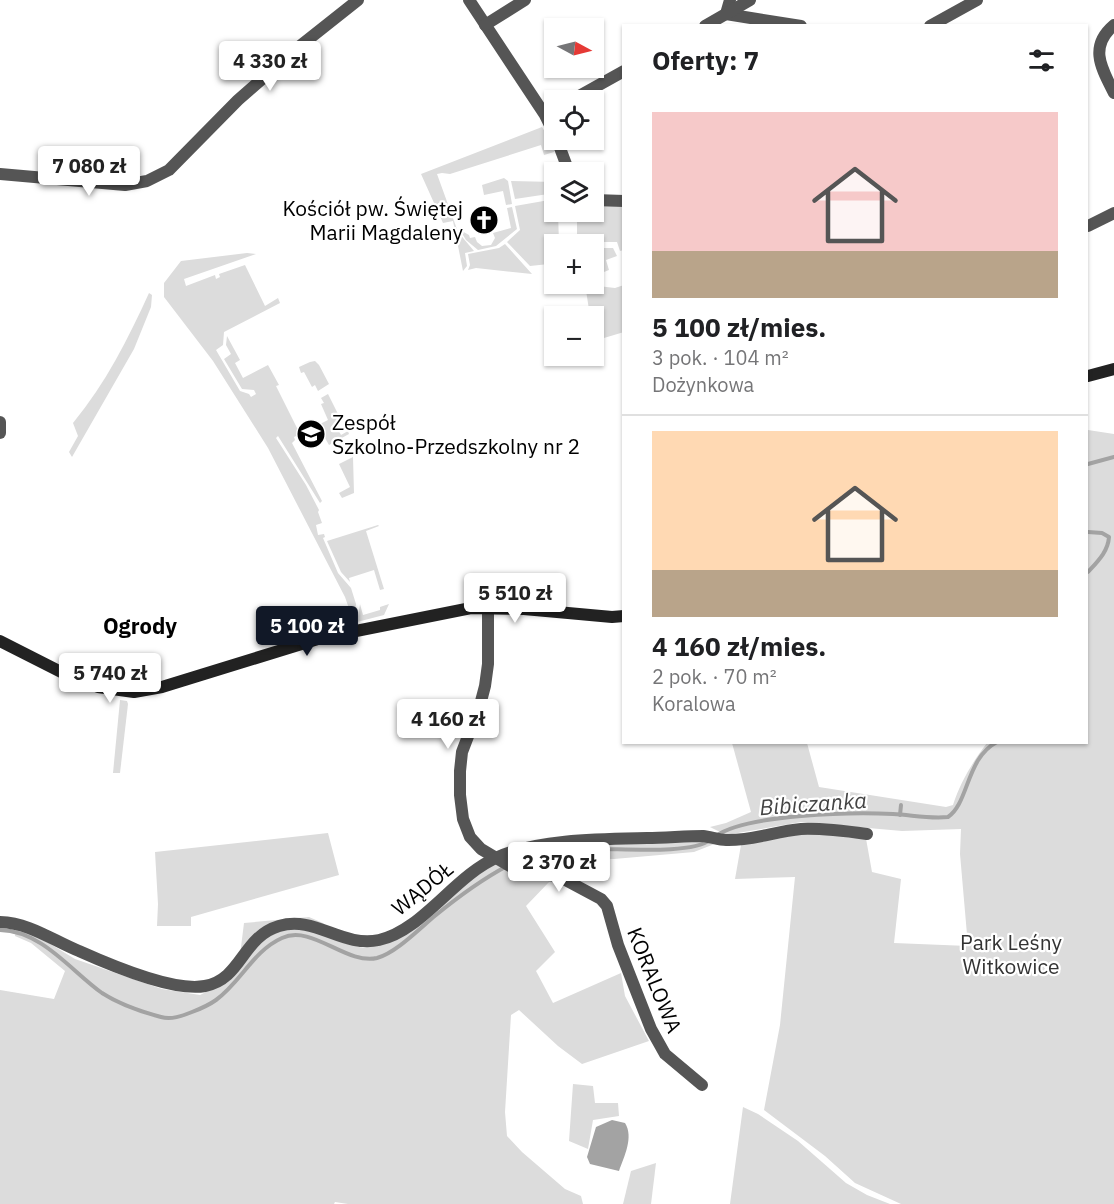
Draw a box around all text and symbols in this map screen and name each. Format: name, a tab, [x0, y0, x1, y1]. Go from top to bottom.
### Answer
north arrow	[544, 18, 604, 78]
map controls	[544, 18, 604, 366]
pin: 4 330 zł	[208, 41, 332, 92]
text: Oferty: 7	[652, 43, 759, 77]
icon: filters	[1025, 44, 1058, 77]
text: 4 330 zł	[233, 47, 307, 74]
button: locate	[544, 90, 604, 150]
pin: 7 080 zł	[27, 146, 151, 197]
icon: home	[801, 151, 909, 259]
text: 7 080 zł	[52, 152, 126, 179]
button: layers	[544, 162, 604, 222]
place label: Kościół pw. Świętej Marii Magdaleny	[282, 194, 464, 246]
church icon: Kościół pw. Świętej Marii Magdaleny	[468, 204, 500, 236]
button: +	[544, 234, 604, 294]
button: −	[544, 306, 604, 366]
text: 5 100 zł/mies.	[652, 310, 826, 344]
text: 3 pok. · 104 m²	[652, 344, 789, 371]
text: Dożynkowa	[652, 371, 754, 398]
place label: Zespół Szkolno-Przedszkolny nr 2	[332, 408, 580, 460]
school or university icon: Zespół Szkolno-Przedszkolny nr 2	[295, 418, 327, 450]
icon: home	[801, 470, 909, 578]
pin: 5 510 zł	[453, 573, 577, 624]
text: 5 510 zł	[478, 579, 552, 606]
pin: 5 100 zł	[245, 606, 369, 657]
district label: Ogrody	[103, 611, 177, 640]
text: 5 100 zł	[270, 612, 344, 639]
text: 4 160 zł/mies.	[652, 629, 826, 663]
pin: 5 740 zł	[48, 653, 172, 704]
text: 5 740 zł	[73, 659, 147, 686]
text: 2 pok. · 70 m²	[652, 663, 777, 690]
text: Koralowa	[652, 690, 736, 717]
pin: 4 160 zł	[386, 699, 510, 750]
text: 4 160 zł	[411, 705, 485, 732]
water label: Bibiczanka	[758, 785, 868, 821]
pin: 2 370 zł	[497, 842, 621, 893]
text: 2 370 zł	[522, 848, 596, 875]
street label: WĄDÓŁ	[385, 854, 459, 921]
street label: KORALOWA	[621, 923, 689, 1037]
park label: Park Leśny Witkowice	[960, 928, 1062, 980]

